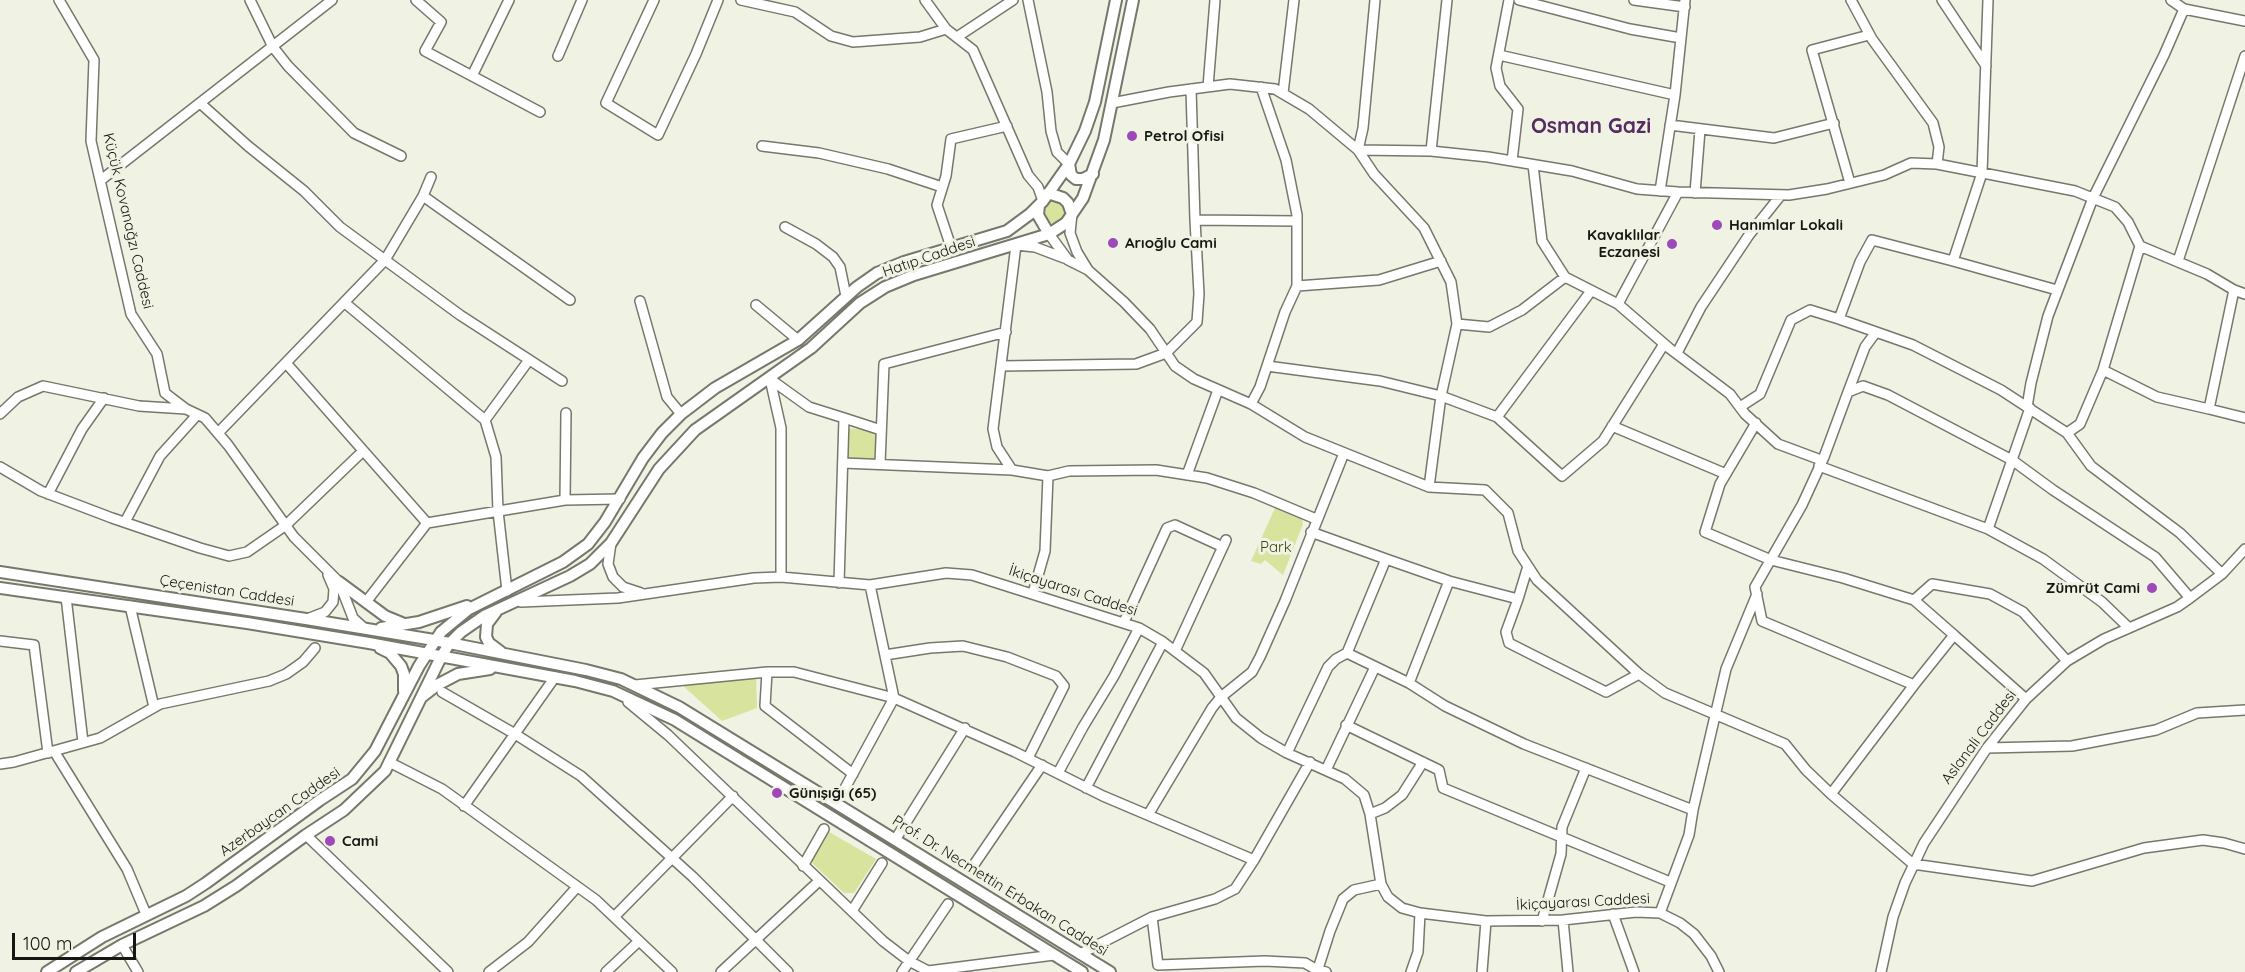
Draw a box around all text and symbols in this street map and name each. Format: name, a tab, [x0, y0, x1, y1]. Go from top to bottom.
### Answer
district label: Osman Gazi	[1531, 114, 1651, 140]
place label: Petrol Ofisi	[1144, 127, 1224, 145]
marker: Petrol Ofisi	[1125, 129, 1139, 143]
street label: Küçük Kovanağzı Caddesi	[99, 131, 157, 311]
place label: Hanımlar Lokali	[1729, 216, 1843, 234]
marker: Hanımlar Lokali	[1710, 218, 1724, 232]
place label: Kavaklılar Eczanesi	[1587, 226, 1660, 261]
street label: Hatıp Caddesi	[880, 233, 978, 281]
place label: Arıoğlu Cami	[1125, 234, 1217, 252]
marker: Arıoğlu Cami	[1106, 236, 1120, 250]
marker: Kavaklılar Eczanesi	[1665, 237, 1679, 251]
park label: Park	[1260, 538, 1292, 556]
street label: İkiçayarası Caddesi	[1006, 562, 1140, 620]
street label: Çeçenistan Caddesi	[158, 571, 296, 611]
place label: Zümrüt Cami	[2046, 579, 2140, 597]
marker: Zümrüt Cami	[2145, 581, 2159, 595]
street label: Aslanali Caddesi	[1938, 686, 2020, 788]
street label: Azerbaycan Caddesi	[216, 764, 344, 860]
place label: Günışığı (65)	[789, 784, 876, 802]
marker: Günışığı (65)	[770, 786, 784, 800]
street label: Prof. Dr. Necmettin Erbakan Caddesi	[889, 812, 1111, 960]
place label: Cami	[342, 832, 378, 850]
marker: Cami	[323, 834, 337, 848]
street label: İkiçayarası Caddesi	[1515, 889, 1651, 915]
scale bar	[15, 921, 140, 959]
text: 100 m	[23, 932, 72, 955]

